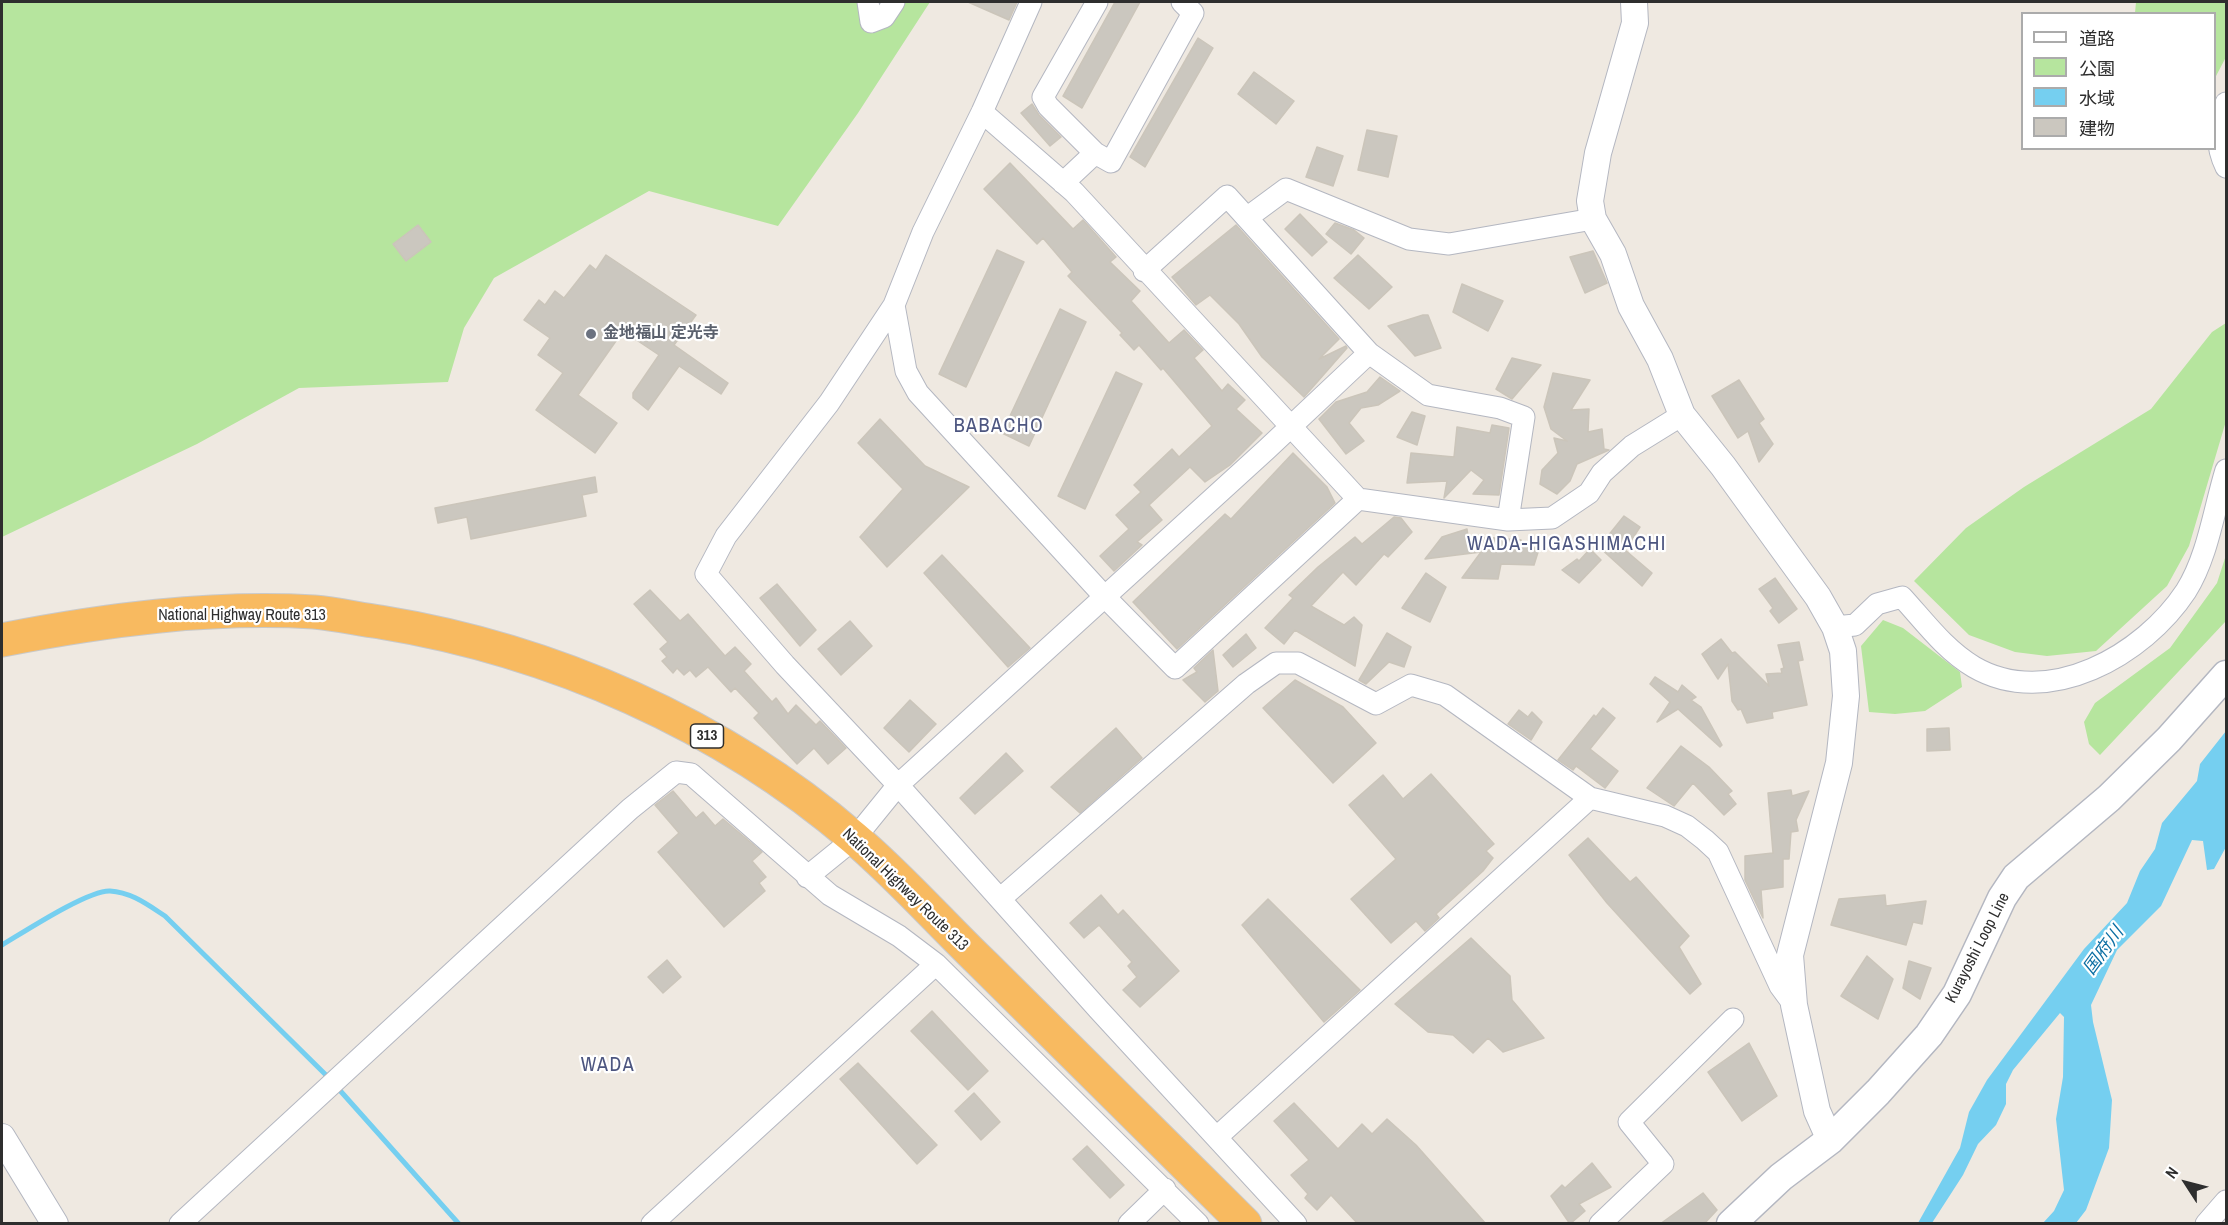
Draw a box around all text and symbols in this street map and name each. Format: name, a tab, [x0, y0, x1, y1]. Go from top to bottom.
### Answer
legend	[2021, 12, 2216, 150]
text: 道路	[2079, 26, 2115, 51]
text: 公園	[2079, 56, 2115, 81]
text: 水域	[2079, 86, 2115, 111]
text: 建物	[2079, 116, 2115, 141]
place label: 金地福山 定光寺	[603, 324, 719, 344]
marker: 金地福山 定光寺	[584, 327, 598, 341]
district label: BABACHO	[954, 415, 1044, 439]
district label: WADA-HIGASHIMACHI	[1467, 533, 1667, 557]
street label: National Highway Route 313	[158, 606, 326, 626]
road number: 313	[690, 724, 724, 748]
street label: National Highway Route 313	[838, 825, 972, 955]
street label: Kurayoshi Loop Line	[1942, 890, 2014, 1006]
water label: 国府川	[2079, 923, 2129, 979]
district label: WADA	[581, 1054, 635, 1078]
north arrow	[2156, 1153, 2216, 1213]
text: N	[2160, 1162, 2183, 1183]

